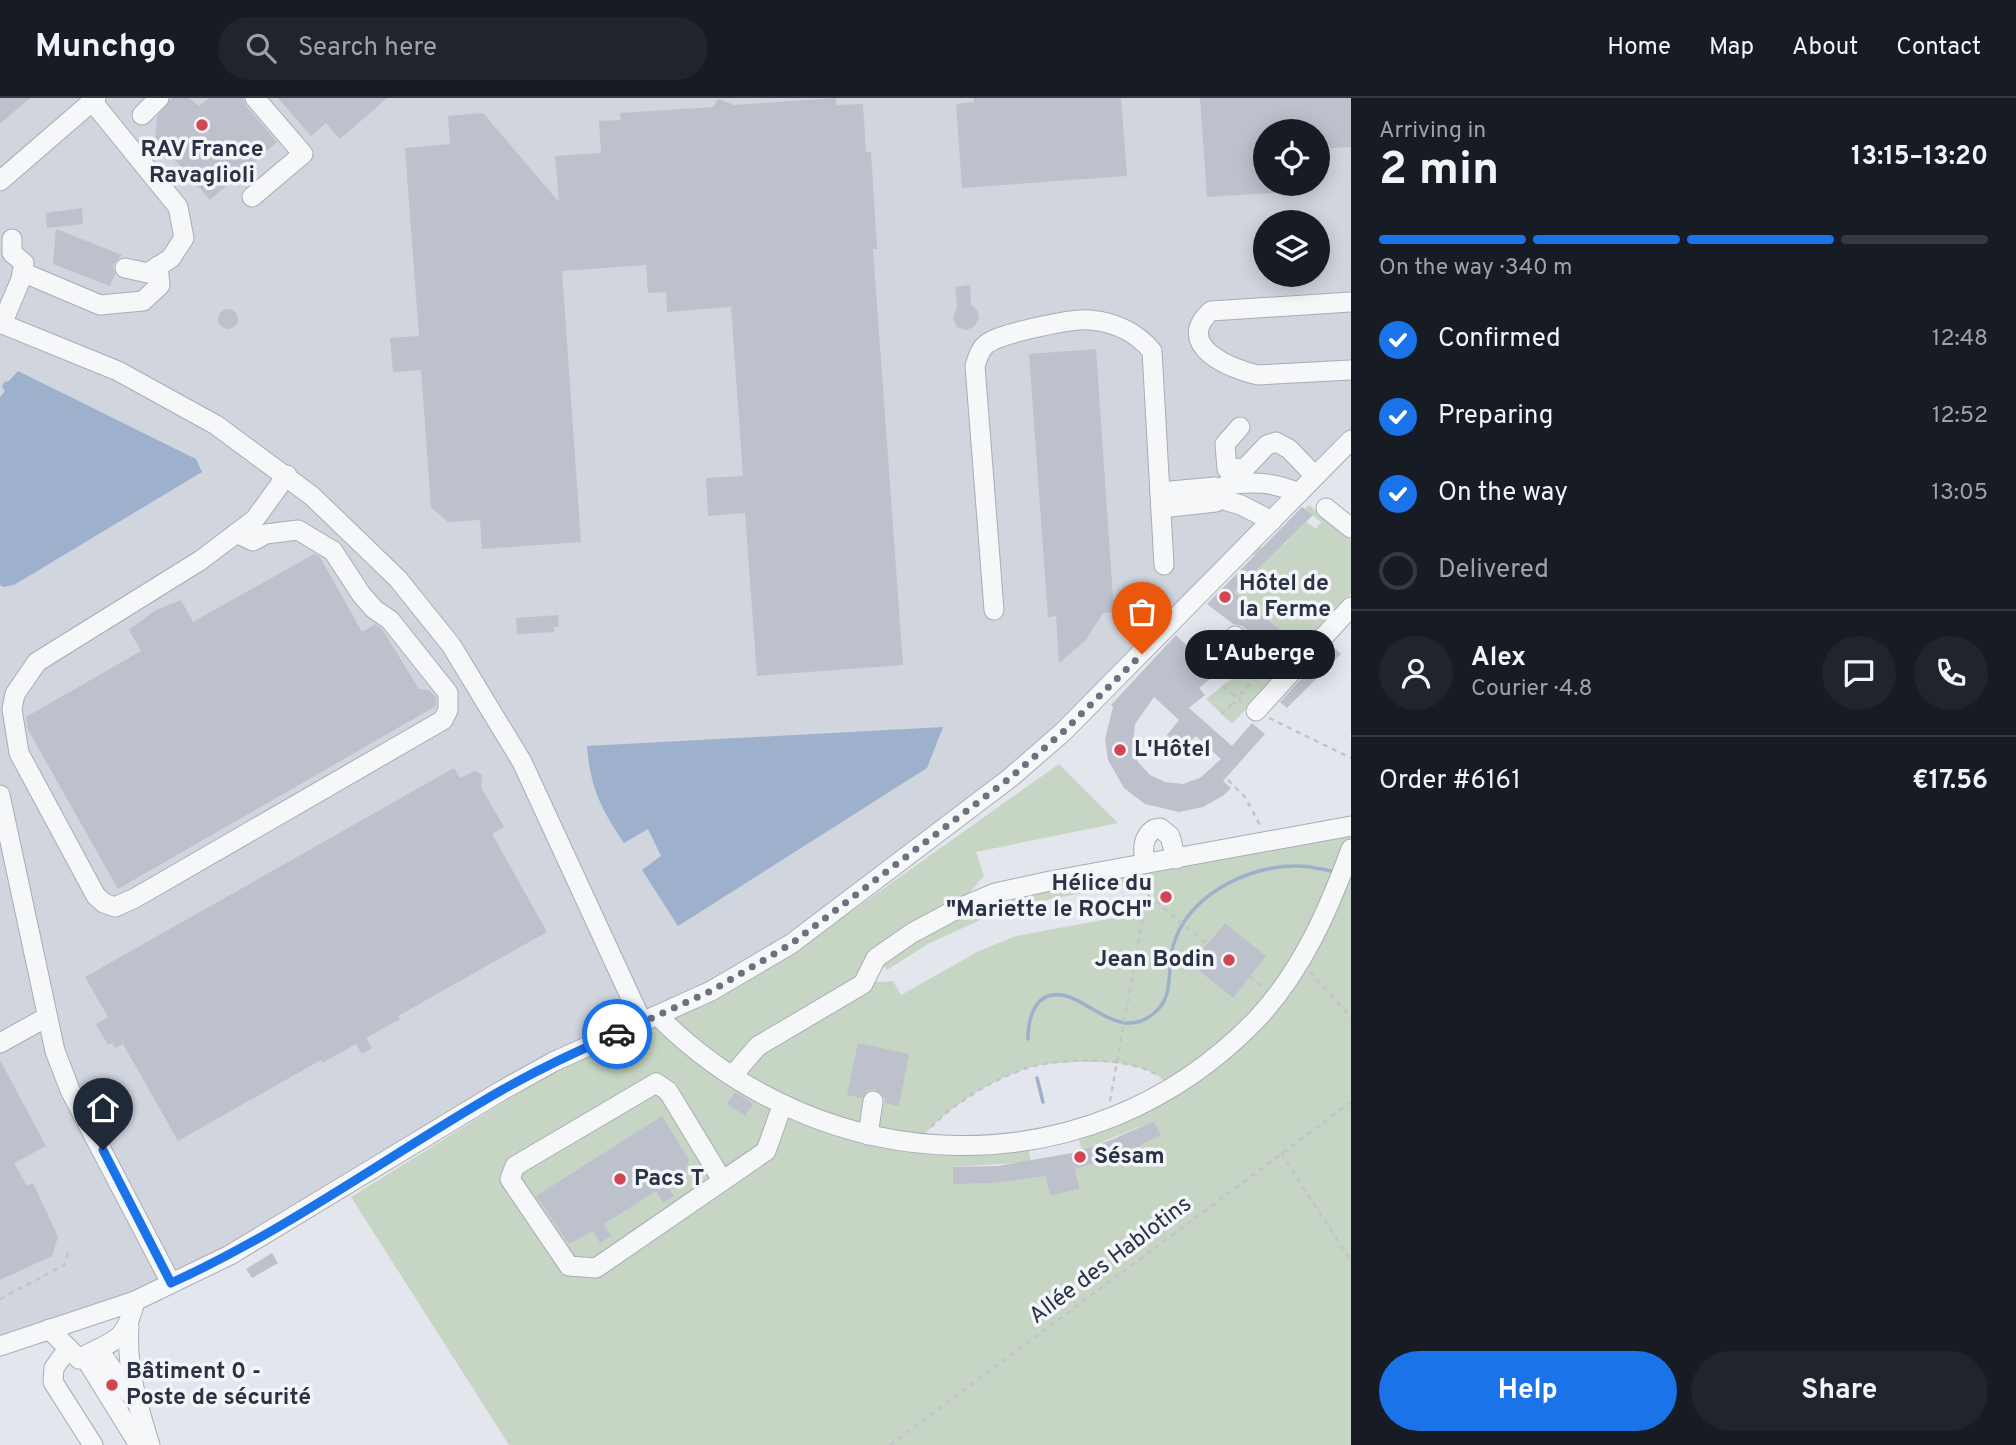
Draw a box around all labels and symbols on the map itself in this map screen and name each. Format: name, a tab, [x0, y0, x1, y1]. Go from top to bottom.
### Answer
marker: RAV France Ravaglioli	[194, 117, 210, 133]
place label: RAV France Ravaglioli	[141, 136, 263, 191]
place label: Hôtel de la Ferme	[1239, 570, 1331, 625]
pin	[1112, 582, 1172, 654]
marker: Hôtel de la Ferme	[1217, 589, 1233, 605]
callout: L'Auberge	[1184, 630, 1334, 678]
place label: L'Hôtel	[1134, 736, 1211, 765]
marker: L'Hôtel	[1112, 742, 1128, 758]
place label: Hélice du "Mariette le ROCH"	[946, 870, 1152, 925]
marker: Hélice du "Mariette le ROCH"	[1158, 889, 1174, 905]
place label: Jean Bodin	[1095, 946, 1215, 975]
marker: Jean Bodin	[1221, 952, 1237, 968]
courier	[582, 999, 652, 1069]
pin	[73, 1078, 133, 1150]
place label: Sésam	[1094, 1143, 1165, 1172]
marker: Sésam	[1072, 1149, 1088, 1165]
place label: Pacs T	[634, 1165, 704, 1194]
marker: Pacs T	[612, 1171, 628, 1187]
street label: Allée des Hablotins	[1024, 1190, 1198, 1332]
place label: Bâtiment 0 - Poste de sécurité	[126, 1358, 311, 1413]
marker: Bâtiment 0 - Poste de sécurité	[104, 1377, 120, 1393]

